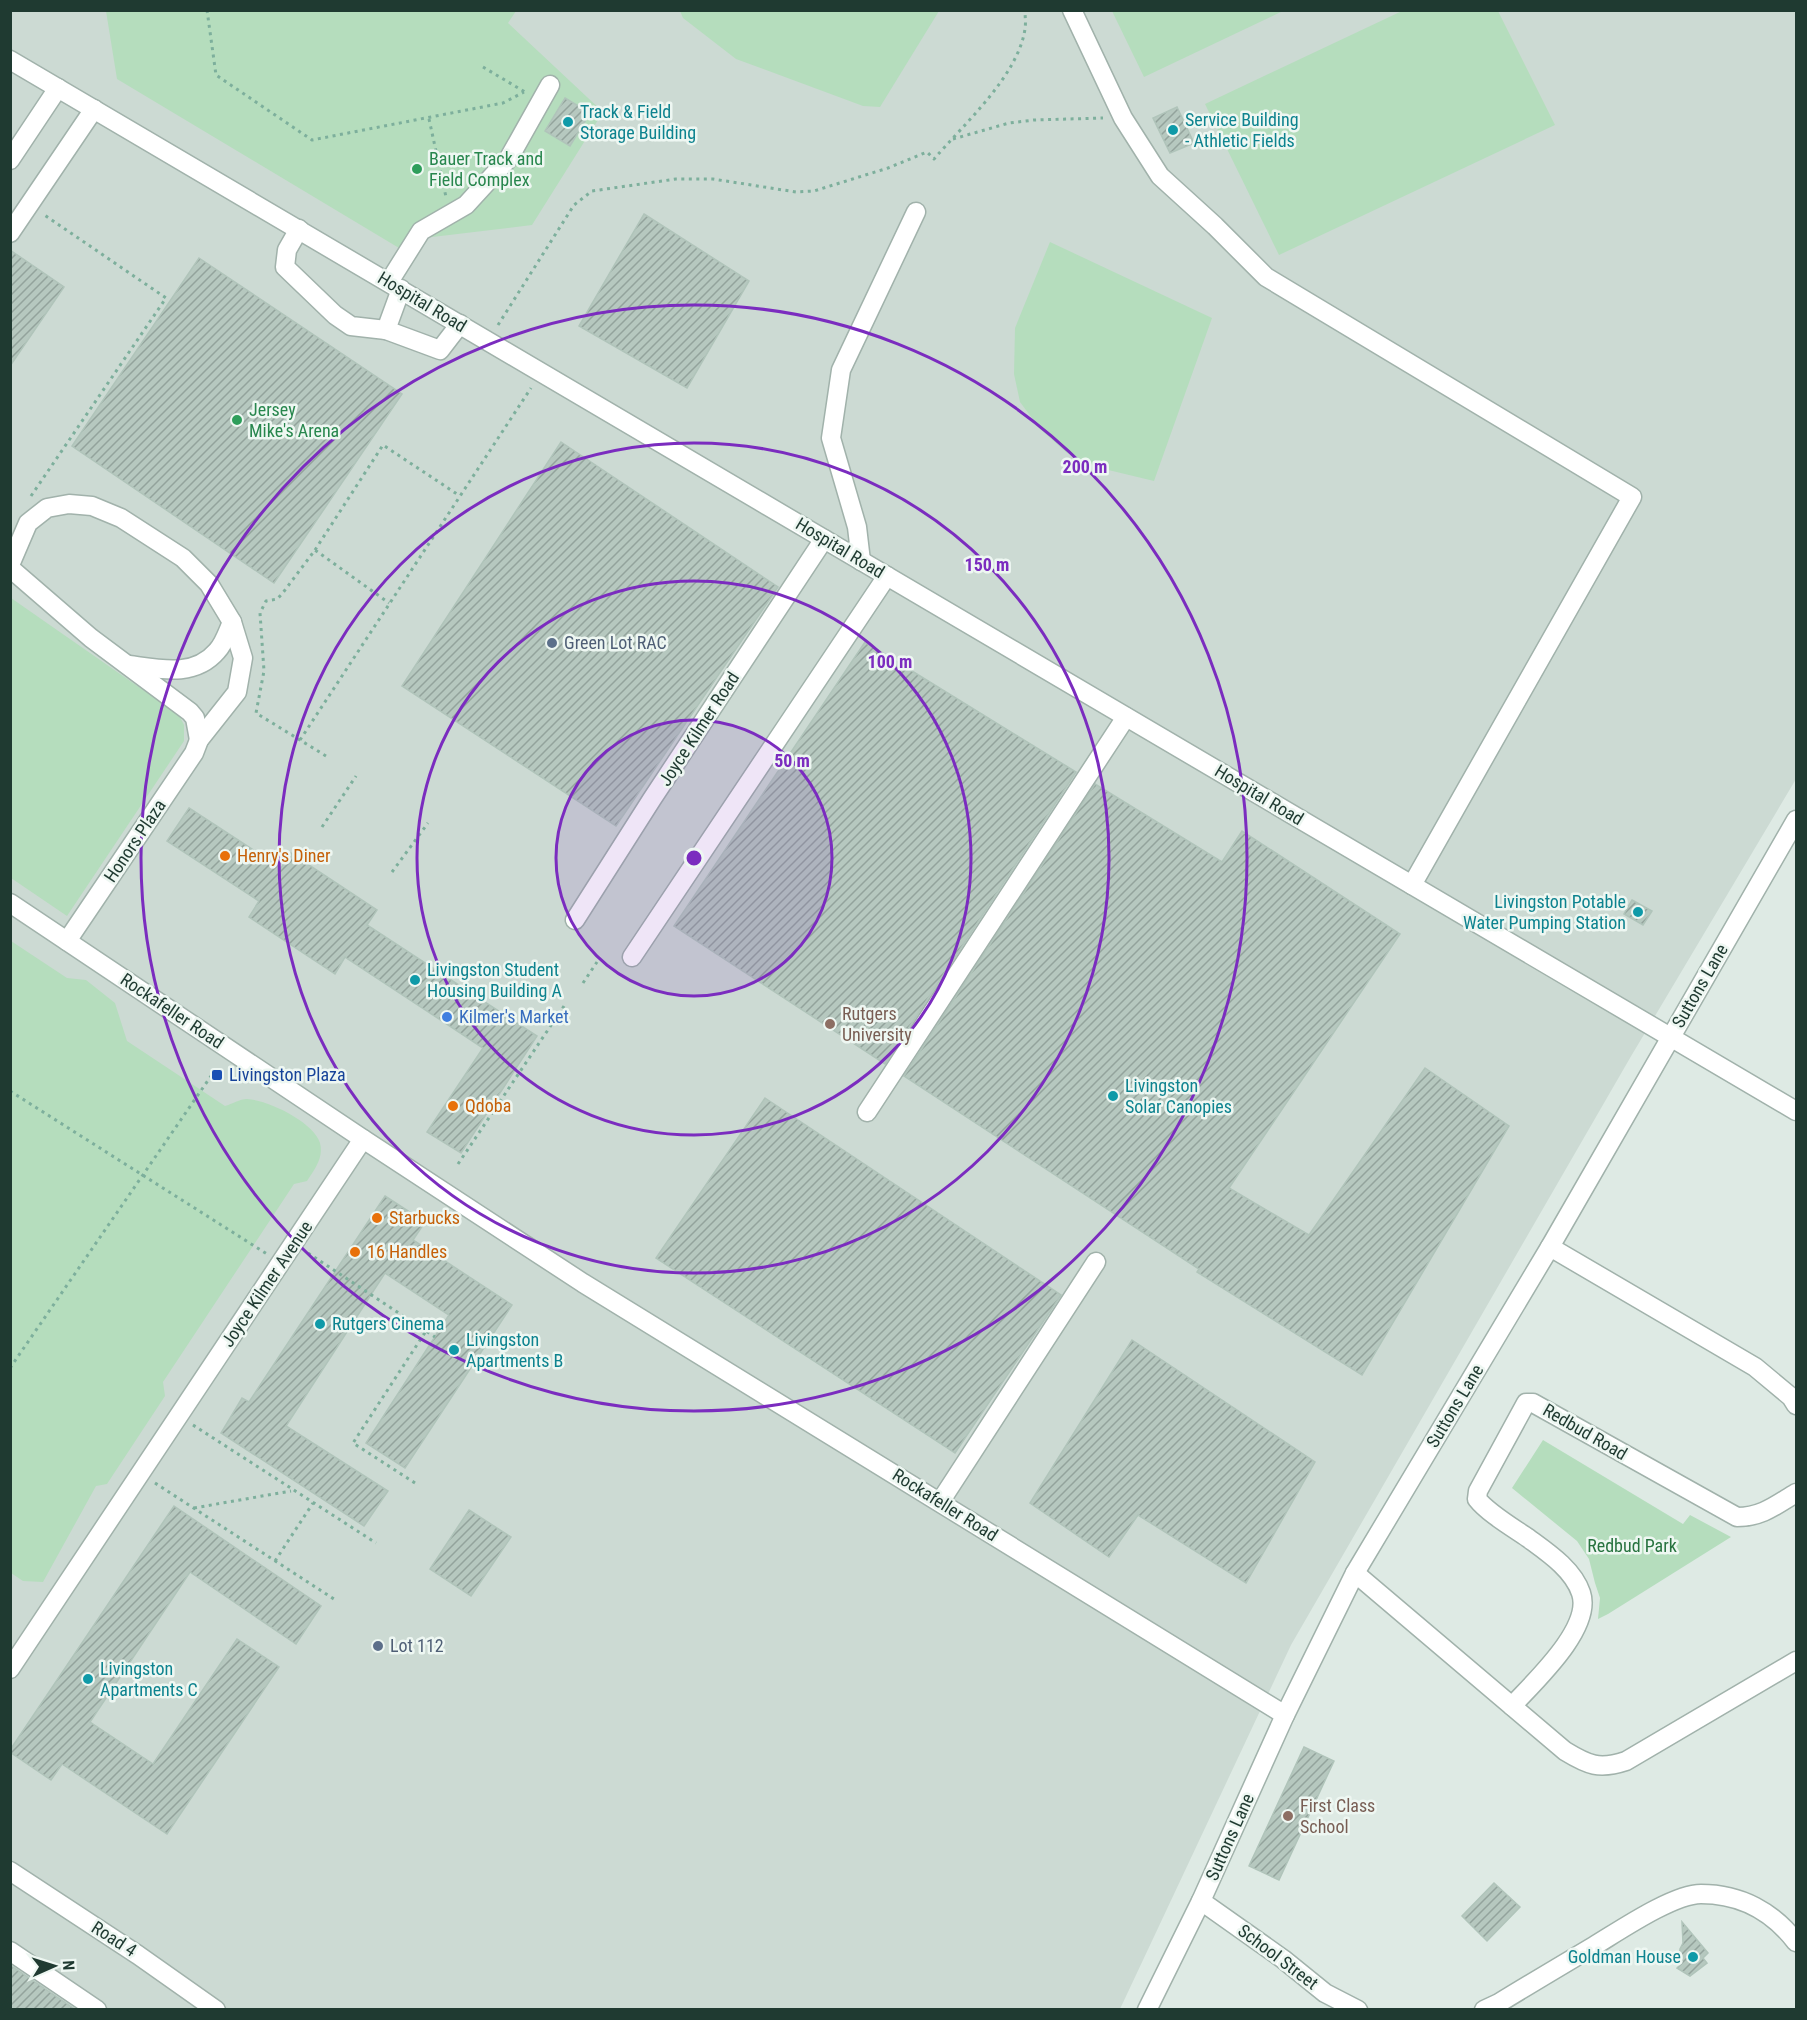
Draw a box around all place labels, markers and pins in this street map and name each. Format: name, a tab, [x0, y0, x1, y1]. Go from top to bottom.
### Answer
place label: Track & Field Storage Building	[580, 101, 696, 143]
place label: Service Building - Athletic Fields	[1185, 109, 1299, 151]
marker: Track & Field Storage Building	[561, 115, 575, 129]
marker: Service Building - Athletic Fields	[1166, 123, 1180, 137]
place label: Bauer Track and Field Complex	[429, 148, 543, 190]
marker: Bauer Track and Field Complex	[410, 162, 424, 176]
place label: Jersey Mike's Arena	[249, 399, 339, 441]
marker: Jersey Mike's Arena	[230, 413, 244, 427]
place label: Green Lot RAC	[564, 632, 667, 653]
marker: Green Lot RAC	[545, 636, 559, 650]
place label: Henry's Diner	[237, 845, 331, 866]
centre of rings	[684, 848, 704, 868]
marker: Henry's Diner	[218, 849, 232, 863]
place label: Livingston Potable Water Pumping Station	[1463, 891, 1626, 933]
marker: Livingston Potable Water Pumping Station	[1631, 905, 1645, 919]
place label: Livingston Student Housing Building A	[427, 959, 563, 1001]
marker: Livingston Student Housing Building A	[408, 973, 422, 987]
place label: Rutgers University	[842, 1003, 912, 1045]
place label: Kilmer's Market	[459, 1006, 569, 1027]
marker: Kilmer's Market	[440, 1010, 454, 1024]
marker: Rutgers University	[823, 1017, 837, 1031]
place label: Livingston Plaza	[229, 1064, 346, 1085]
marker: Livingston Plaza	[210, 1068, 224, 1082]
place label: Livingston Solar Canopies	[1125, 1075, 1232, 1117]
marker: Livingston Solar Canopies	[1106, 1089, 1120, 1103]
place label: Qdoba	[465, 1095, 511, 1116]
marker: Qdoba	[446, 1099, 460, 1113]
place label: Starbucks	[389, 1207, 460, 1228]
marker: Starbucks	[370, 1211, 384, 1225]
place label: 16 Handles	[367, 1241, 447, 1262]
marker: 16 Handles	[348, 1245, 362, 1259]
place label: Rutgers Cinema	[332, 1313, 444, 1334]
marker: Rutgers Cinema	[313, 1317, 327, 1331]
place label: Livingston Apartments B	[466, 1329, 563, 1371]
marker: Livingston Apartments B	[447, 1343, 461, 1357]
place label: Lot 112	[390, 1635, 444, 1656]
marker: Lot 112	[371, 1639, 385, 1653]
place label: Livingston Apartments C	[100, 1658, 198, 1700]
marker: Livingston Apartments C	[81, 1672, 95, 1686]
place label: First Class School	[1300, 1795, 1375, 1837]
marker: First Class School	[1281, 1809, 1295, 1823]
place label: Goldman House	[1568, 1946, 1681, 1967]
marker: Goldman House	[1686, 1950, 1700, 1964]

